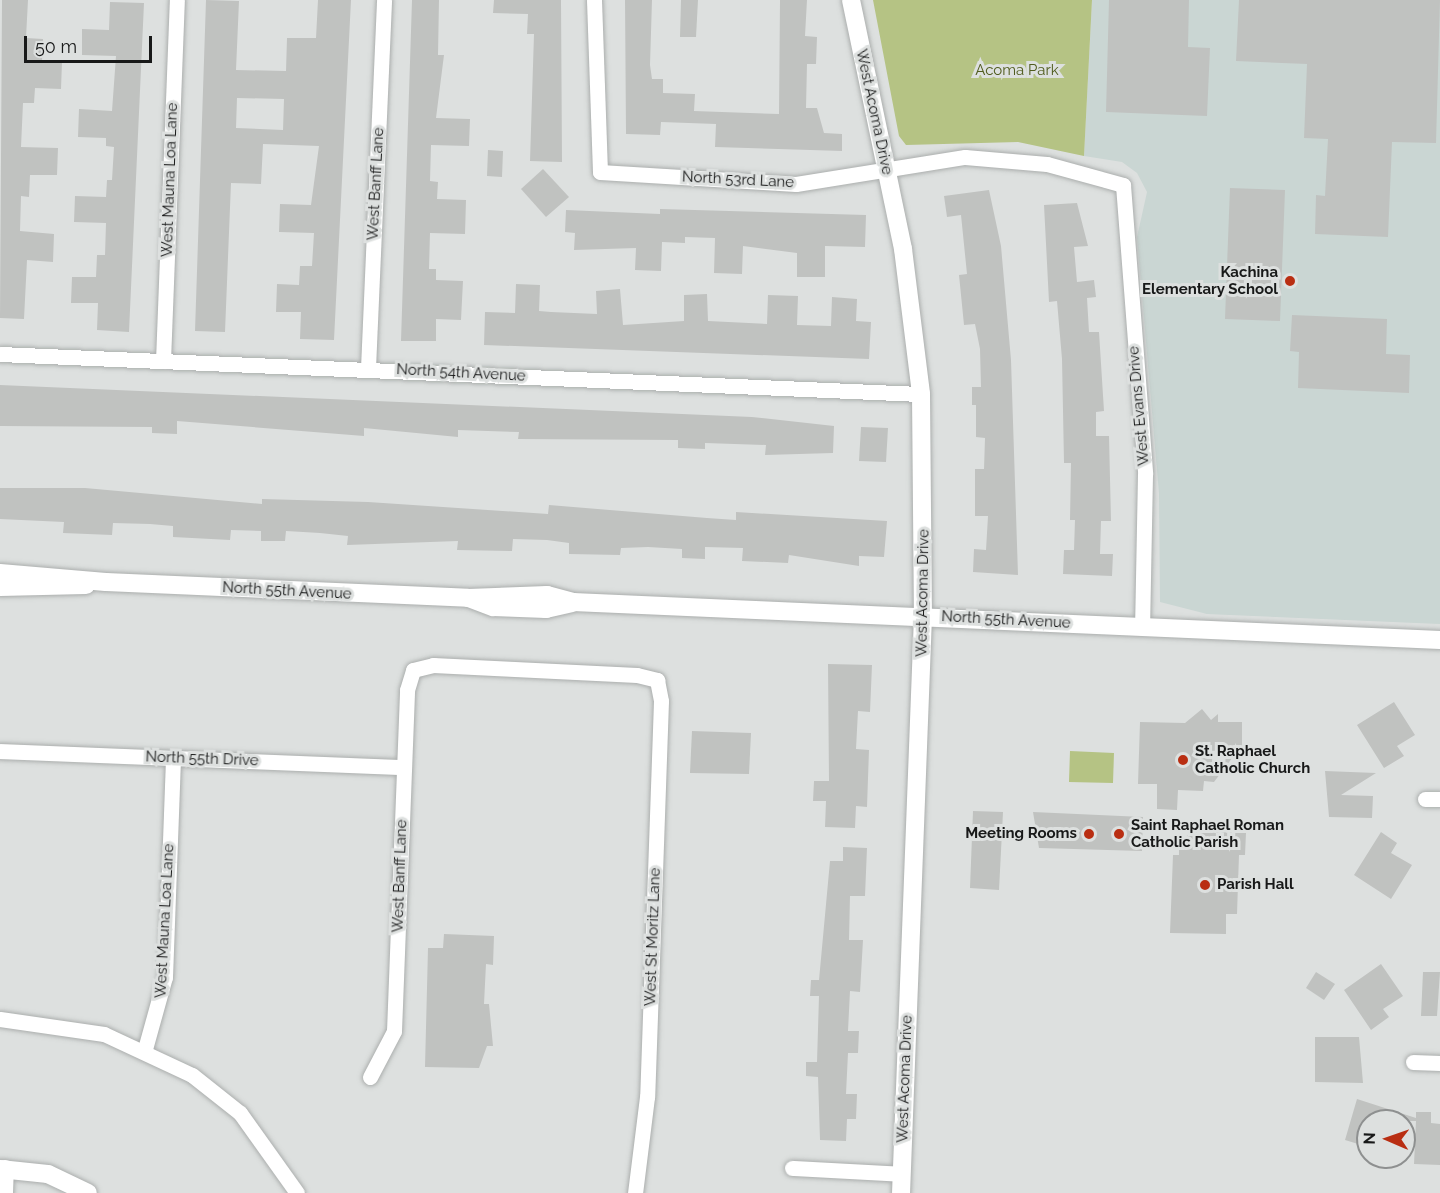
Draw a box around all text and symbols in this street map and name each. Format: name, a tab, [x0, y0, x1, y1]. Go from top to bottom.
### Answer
scale bar	[27, 24, 154, 62]
text: 50 m	[35, 36, 77, 57]
street label: West Acoma Drive	[852, 47, 896, 177]
park label: Acoma Park	[975, 62, 1059, 80]
street label: West Mauna Loa Lane	[158, 102, 182, 258]
street label: West Banff Lane	[364, 127, 388, 241]
street label: North 53rd Lane	[682, 168, 794, 192]
place label: Kachina Elementary School	[1142, 263, 1278, 298]
marker: Kachina Elementary School	[1283, 274, 1297, 288]
street label: West Evans Drive	[1125, 345, 1153, 467]
street label: North 54th Avenue	[396, 361, 526, 385]
street label: West Acoma Drive	[913, 529, 933, 657]
street label: North 55th Avenue	[222, 579, 352, 603]
street label: North 55th Avenue	[941, 608, 1071, 632]
place label: St. Raphael Catholic Church	[1195, 742, 1310, 777]
street label: North 55th Drive	[145, 748, 259, 770]
marker: St. Raphael Catholic Church	[1176, 753, 1190, 767]
place label: Saint Raphael Roman Catholic Parish	[1131, 816, 1284, 851]
street label: West Banff Lane	[389, 819, 411, 933]
place label: Meeting Rooms	[965, 825, 1077, 843]
marker: Meeting Rooms	[1082, 827, 1096, 841]
marker: Saint Raphael Roman Catholic Parish	[1112, 827, 1126, 841]
street label: West Mauna Loa Lane	[152, 843, 178, 999]
street label: West St Moritz Lane	[642, 867, 664, 1007]
place label: Parish Hall	[1217, 876, 1294, 894]
marker: Parish Hall	[1198, 878, 1212, 892]
street label: West Acoma Drive	[894, 1015, 916, 1143]
north arrow	[1356, 1109, 1416, 1169]
text: N	[1360, 1132, 1379, 1145]

